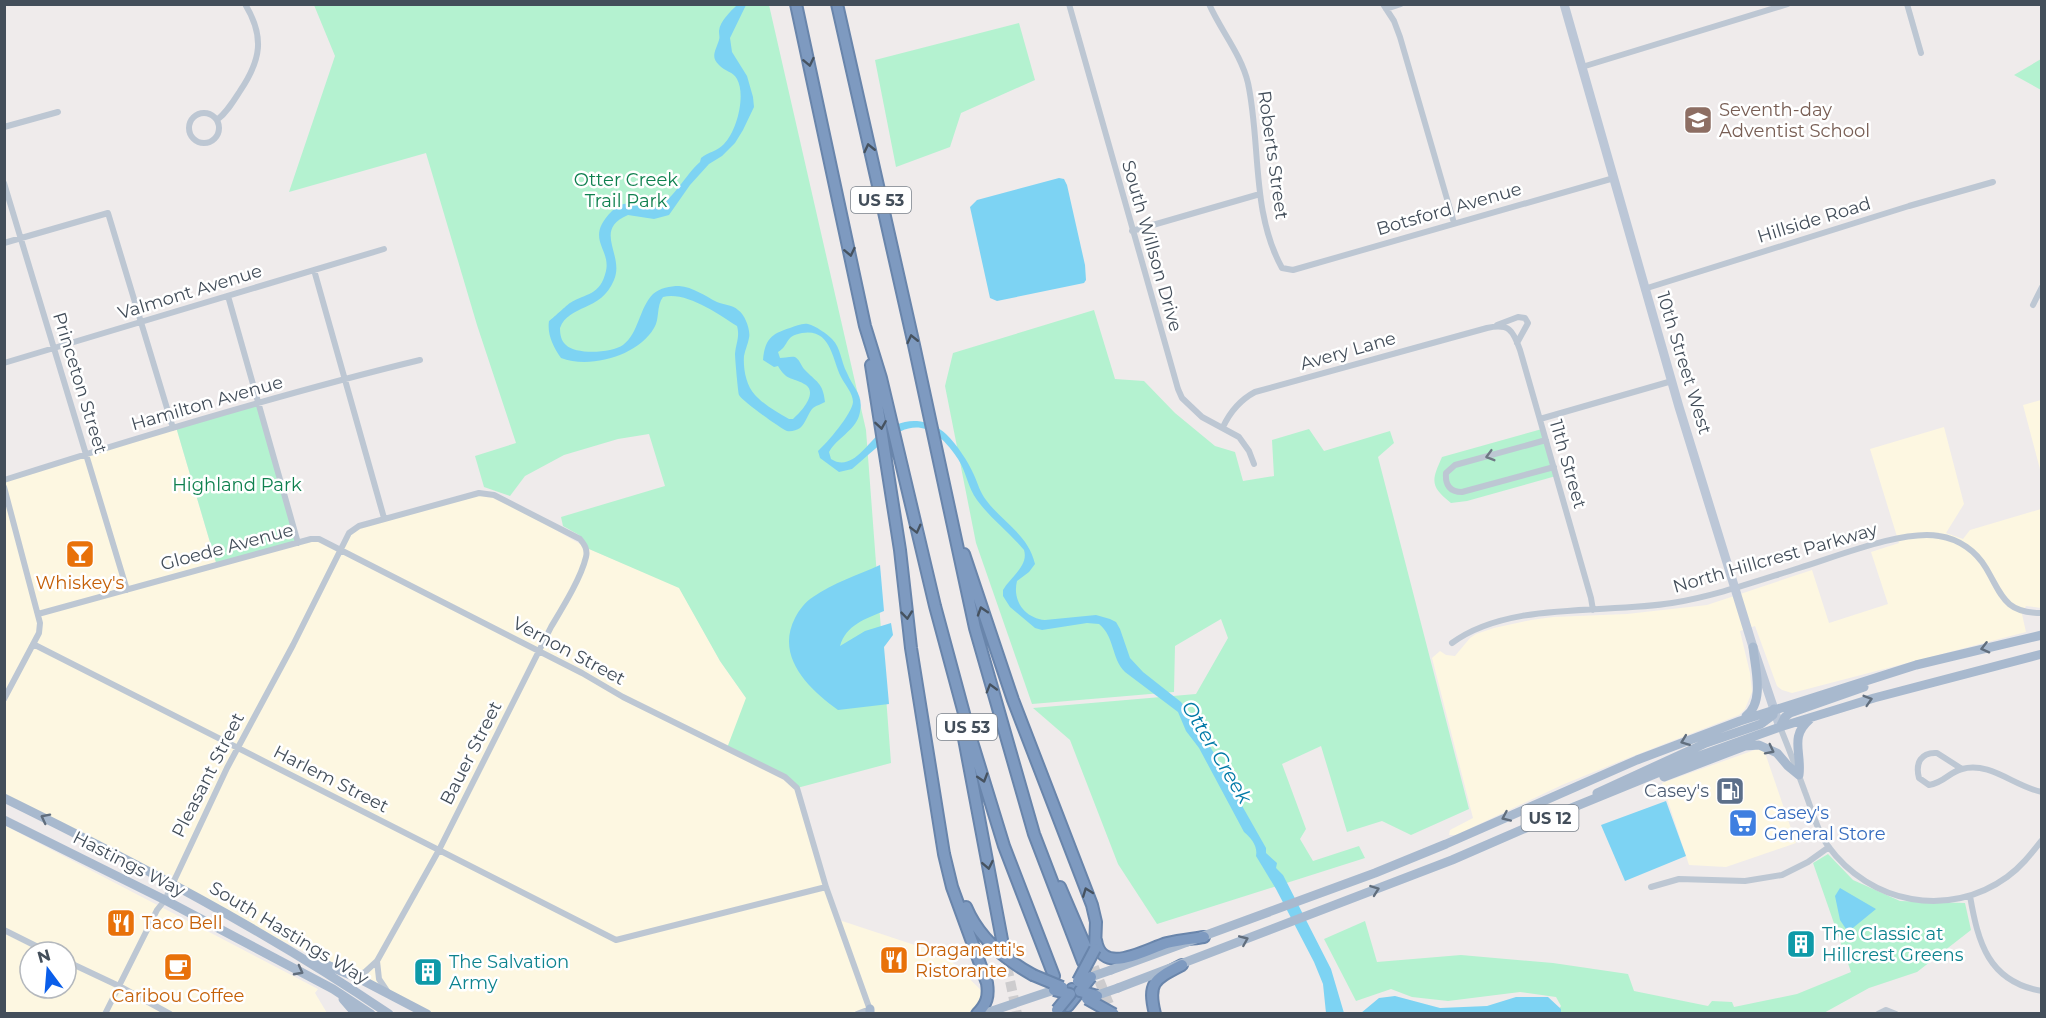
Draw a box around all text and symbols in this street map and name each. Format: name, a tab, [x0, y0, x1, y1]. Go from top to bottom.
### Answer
one-way arrow	[801, 56, 814, 66]
street label: Roberts Street	[1253, 89, 1293, 221]
place label: Seventh-day Adventist School	[1719, 99, 1870, 142]
school or university icon: Seventh-day Adventist School	[1682, 104, 1714, 136]
one-way arrow	[863, 144, 876, 154]
street label: South Willson Drive	[1117, 158, 1187, 334]
park label: Otter Creek Trail Park	[574, 169, 678, 212]
street label: Botsford Avenue	[1374, 178, 1524, 240]
road number: US 53	[851, 187, 911, 213]
street label: Hillside Road	[1755, 192, 1873, 248]
one-way arrow	[843, 247, 856, 257]
street label: Valmont Avenue	[115, 260, 265, 324]
street label: 10th Street West	[1652, 289, 1716, 437]
street label: Princeton Street	[48, 309, 112, 457]
street label: Avery Lane	[1298, 327, 1399, 375]
one-way arrow	[906, 334, 919, 344]
street label: Hamilton Avenue	[129, 371, 286, 435]
street label: 11th Street	[1545, 417, 1591, 511]
one-way arrow	[874, 421, 886, 430]
one-way arrow	[1485, 449, 1495, 461]
park label: Highland Park	[172, 474, 302, 496]
street label: North Hillcrest Parkway	[1670, 518, 1880, 598]
street label: Gloede Avenue	[158, 519, 296, 575]
one-way arrow	[909, 524, 922, 534]
bar icon: Whiskey's	[64, 538, 96, 570]
place label: Whiskey's	[36, 572, 125, 594]
one-way arrow	[977, 606, 990, 617]
one-way arrow	[901, 611, 913, 620]
street label: Vernon Street	[509, 612, 629, 690]
one-way arrow	[1980, 640, 1990, 653]
one-way arrow	[986, 683, 998, 694]
one-way arrow	[1862, 695, 1872, 707]
water label: Otter Creek	[1177, 696, 1258, 809]
street label: Bauer Street	[435, 697, 507, 809]
street label: Pleasant Street	[167, 709, 249, 841]
road number: US 53	[937, 714, 997, 740]
one-way arrow	[1680, 734, 1691, 746]
street label: Harlem Street	[270, 741, 392, 817]
one-way arrow	[1764, 742, 1775, 754]
one-way arrow	[976, 772, 988, 783]
fuel station icon: Casey's	[1714, 775, 1746, 807]
place label: Casey's	[1644, 780, 1709, 802]
place label: Casey's General Store	[1764, 802, 1886, 845]
road number: US 12	[1522, 805, 1578, 831]
supermarket icon: Casey's General Store	[1727, 807, 1759, 839]
one-way arrow	[1501, 810, 1512, 822]
one-way arrow	[40, 814, 51, 825]
street label: Hastings Way	[69, 826, 189, 902]
one-way arrow	[981, 860, 994, 870]
street label: South Hastings Way	[205, 877, 373, 989]
one-way arrow	[1369, 885, 1380, 897]
one-way arrow	[1082, 887, 1095, 897]
restaurant icon: Taco Bell	[105, 907, 137, 939]
place label: Taco Bell	[142, 912, 223, 934]
place label: The Classic at Hillcrest Greens	[1822, 923, 1964, 966]
building icon: The Classic at Hillcrest Greens	[1785, 928, 1817, 960]
one-way arrow	[1238, 935, 1249, 947]
place label: Draganetti's Ristorante	[915, 939, 1025, 982]
north arrow	[18, 940, 78, 1000]
restaurant icon: Draganetti's Ristorante	[878, 944, 910, 976]
text: N	[35, 945, 53, 967]
cafe icon: Caribou Coffee	[162, 951, 194, 983]
place label: The Salvation Army	[449, 951, 569, 994]
building icon: The Salvation Army	[412, 956, 444, 988]
one-way arrow	[292, 964, 303, 975]
place label: Caribou Coffee	[112, 985, 245, 1007]

